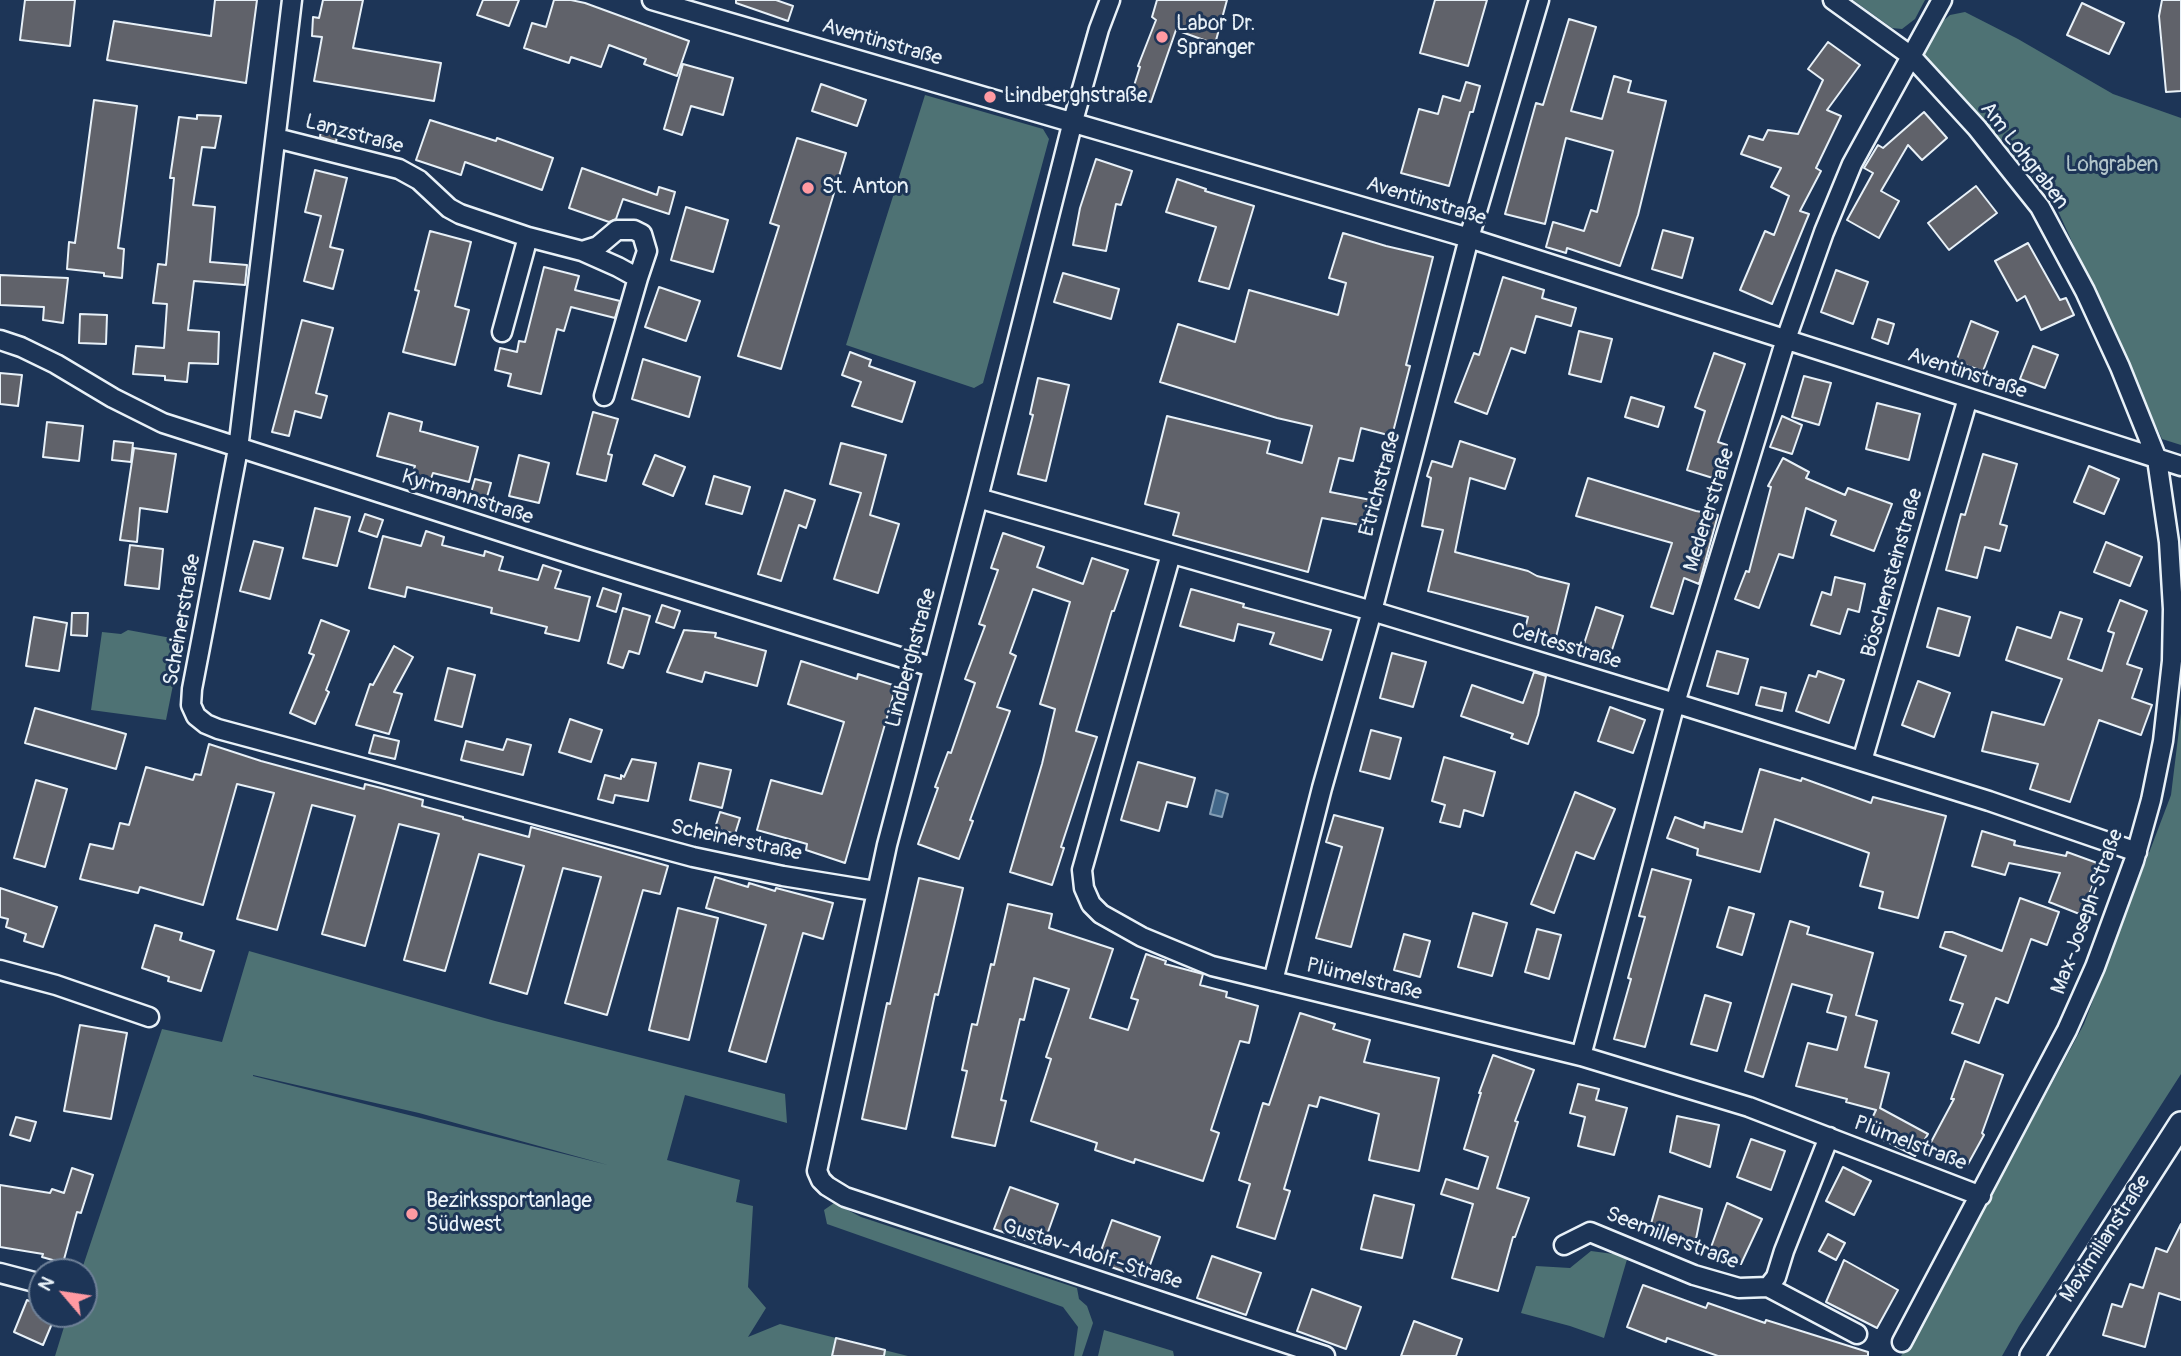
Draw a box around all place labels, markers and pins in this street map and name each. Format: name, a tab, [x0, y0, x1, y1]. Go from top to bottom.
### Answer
place label: Labor Dr. Spranger	[1176, 12, 1255, 62]
marker: Labor Dr. Spranger	[1154, 29, 1170, 45]
place label: Lindberghstraße	[1004, 84, 1147, 110]
marker: Lindberghstraße	[982, 89, 998, 105]
place label: St. Anton	[822, 175, 909, 201]
marker: St. Anton	[800, 180, 816, 196]
place label: Bezirkssportanlage Südwest	[426, 1189, 592, 1239]
marker: Bezirkssportanlage Südwest	[404, 1206, 420, 1222]

